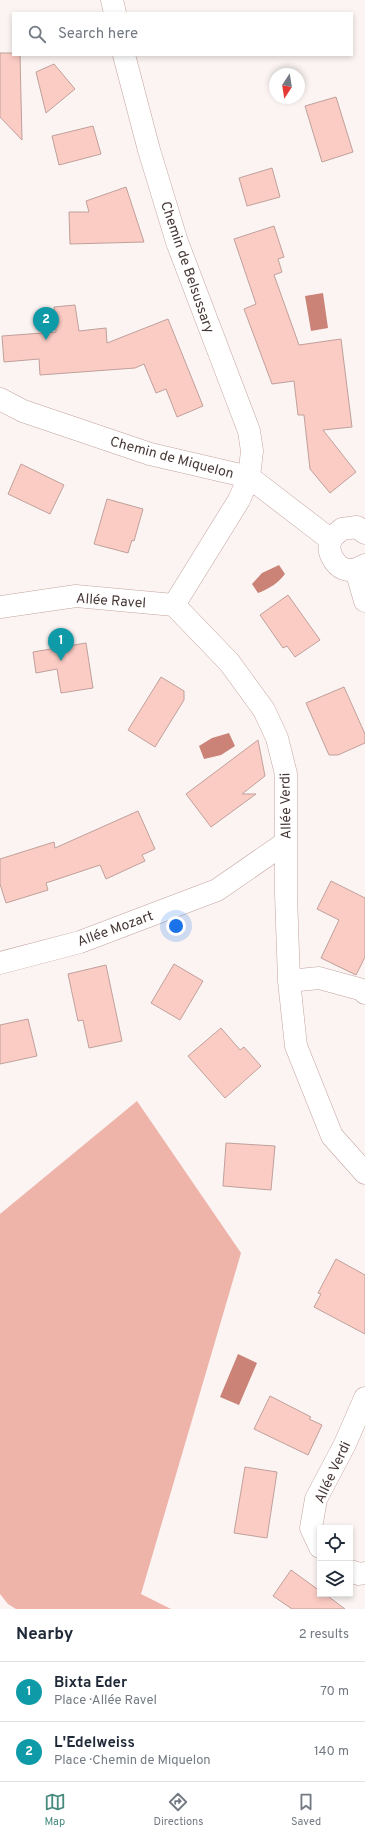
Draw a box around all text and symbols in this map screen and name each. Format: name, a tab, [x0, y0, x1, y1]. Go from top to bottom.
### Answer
search box	[12, 12, 353, 56]
icon: search	[26, 23, 48, 45]
text: Search here	[58, 25, 138, 44]
north arrow	[269, 68, 305, 104]
street label: Chemin de Belsussary	[156, 199, 217, 336]
pin: 2	[33, 307, 59, 340]
street label: Chemin de Miquelon	[108, 434, 235, 483]
street label: Allée Ravel	[75, 591, 146, 612]
pin: 1	[48, 628, 74, 661]
street label: Allée Verdi	[277, 773, 296, 839]
street label: Allée Mozart	[75, 908, 156, 951]
your location	[166, 916, 186, 936]
street label: Allée Verdi	[312, 1439, 355, 1506]
map controls	[317, 1525, 353, 1597]
button: locate	[317, 1525, 353, 1561]
button: layers	[317, 1561, 353, 1597]
text: Nearby	[16, 1624, 73, 1646]
text: 2 results	[299, 1627, 349, 1643]
text: Bixta Eder	[54, 1674, 127, 1693]
text: 1	[26, 1684, 32, 1700]
text: 70 m	[320, 1684, 349, 1700]
text: Place · Allée Ravel	[54, 1693, 157, 1709]
text: L'Edelweiss	[54, 1734, 135, 1753]
text: 2	[25, 1744, 33, 1760]
text: 140 m	[314, 1744, 349, 1760]
text: Place · Chemin de Miquelon	[54, 1753, 211, 1769]
tab: Map	[44, 1791, 66, 1829]
tab: Directions	[153, 1791, 203, 1829]
tab: Saved	[291, 1791, 321, 1829]

